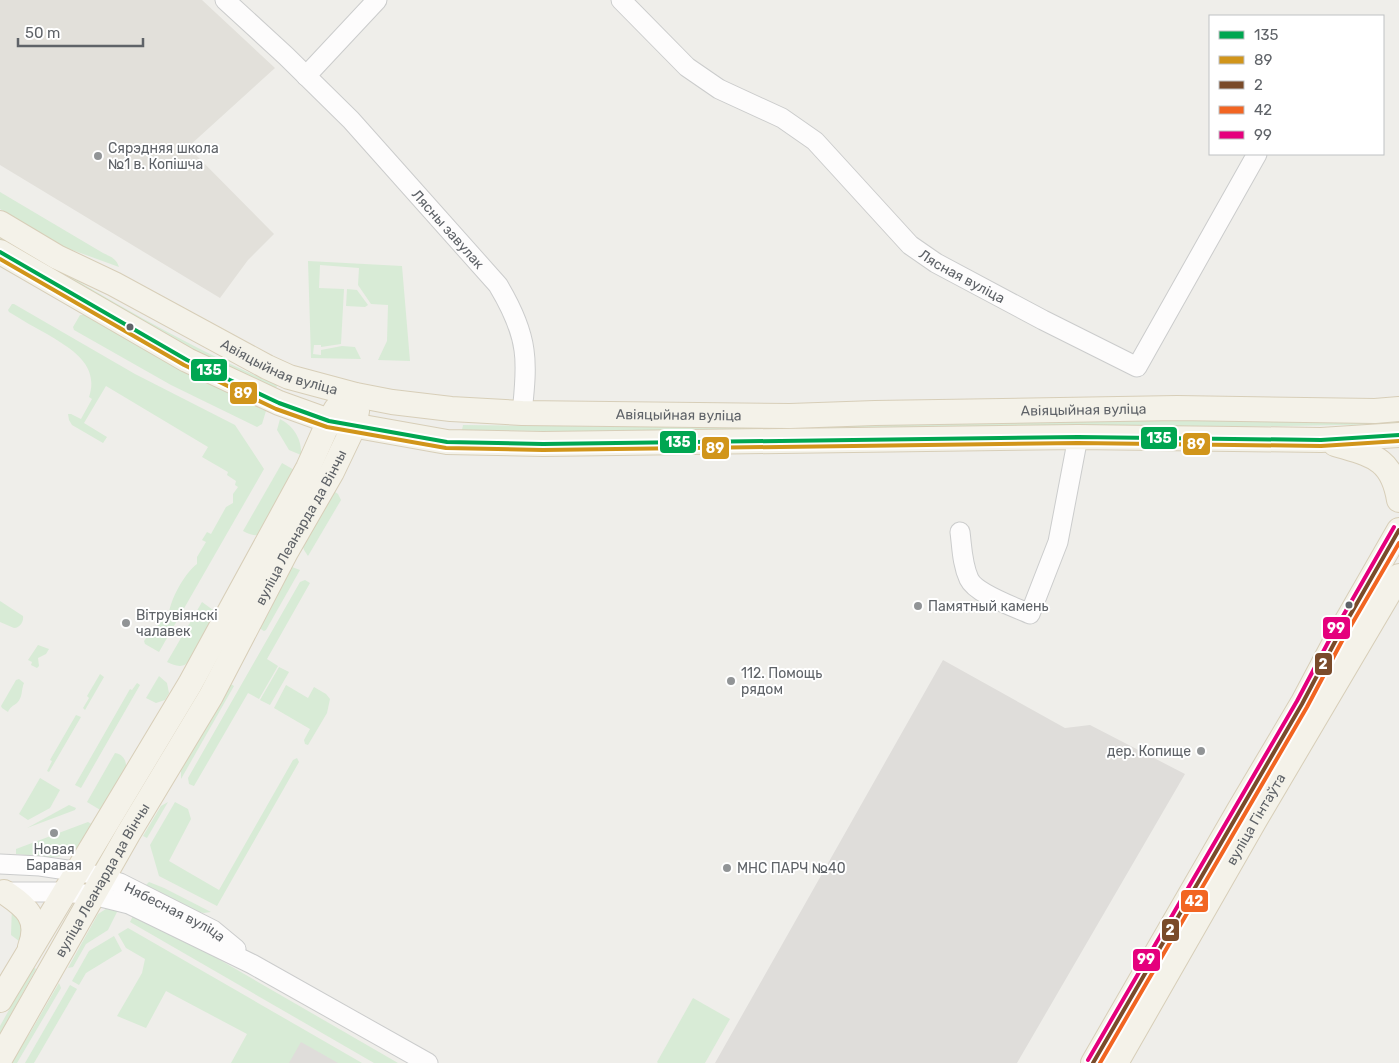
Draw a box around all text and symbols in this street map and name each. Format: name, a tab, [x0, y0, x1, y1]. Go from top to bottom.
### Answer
scale bar	[18, 15, 142, 47]
legend	[1209, 15, 1384, 155]
text: 50 m	[25, 24, 60, 42]
text: 135	[1254, 26, 1278, 44]
text: 89	[1254, 51, 1273, 69]
text: 2	[1254, 76, 1263, 94]
text: 42	[1254, 101, 1272, 119]
text: 99	[1254, 126, 1272, 144]
place label: Сярэдняя школа №1 в. Копішча	[108, 140, 219, 173]
marker: Сярэдняя школа №1 в. Копішча	[92, 150, 104, 162]
street label: Лясны завулак	[408, 186, 488, 273]
street label: Лясная вуліца	[916, 245, 1008, 307]
unlabelled marker	[125, 322, 135, 332]
street label: Авіяцыйная вуліца	[218, 335, 340, 398]
line badge: 135	[190, 358, 228, 382]
text: 135	[196, 362, 222, 379]
line badge: 89	[229, 381, 258, 405]
text: 89	[234, 385, 252, 402]
street label: Авіяцыйная вуліца	[1021, 400, 1147, 419]
street label: Авіяцыйная вуліца	[616, 406, 742, 424]
line badge: 135	[1140, 426, 1178, 450]
line badge: 135	[659, 430, 697, 454]
text: 135	[1146, 430, 1172, 447]
line badge: 89	[1182, 432, 1211, 456]
text: 135	[665, 434, 691, 451]
line badge: 89	[701, 436, 730, 460]
text: 89	[1187, 436, 1205, 453]
text: 89	[706, 440, 724, 457]
street label: вуліца Леанарда да Вінчы	[251, 447, 350, 608]
place label: Памятный камень	[928, 598, 1049, 615]
marker: Памятный камень	[912, 600, 924, 612]
unlabelled marker	[1344, 600, 1354, 610]
place label: Вітрувіянскі чалавек	[136, 607, 218, 640]
line badge: 99	[1322, 616, 1351, 640]
marker: Вітрувіянскі чалавек	[120, 617, 132, 629]
text: 99	[1327, 620, 1345, 637]
line badge: 2	[1314, 652, 1333, 676]
text: 2	[1318, 656, 1328, 673]
place label: 112. Помощь рядом	[741, 665, 822, 698]
marker: 112. Помощь рядом	[725, 675, 737, 687]
place label: дер. Копище	[1107, 743, 1191, 760]
marker: дер. Копище	[1195, 745, 1207, 757]
street label: вуліца Гінтаўта	[1223, 770, 1289, 868]
street label: вуліца Леанарда да Вінчы	[51, 800, 153, 960]
marker: Новая Баравая	[48, 827, 60, 839]
place label: Новая Баравая	[26, 841, 82, 874]
place label: МНС ПАРЧ №40	[737, 860, 846, 877]
marker: МНС ПАРЧ №40	[721, 862, 733, 874]
street label: Нябесная вуліца	[122, 878, 229, 945]
line badge: 42	[1180, 889, 1209, 913]
text: 42	[1185, 893, 1203, 910]
line badge: 2	[1161, 918, 1180, 942]
text: 2	[1165, 922, 1175, 939]
line badge: 99	[1132, 948, 1161, 972]
text: 99	[1137, 951, 1155, 968]

